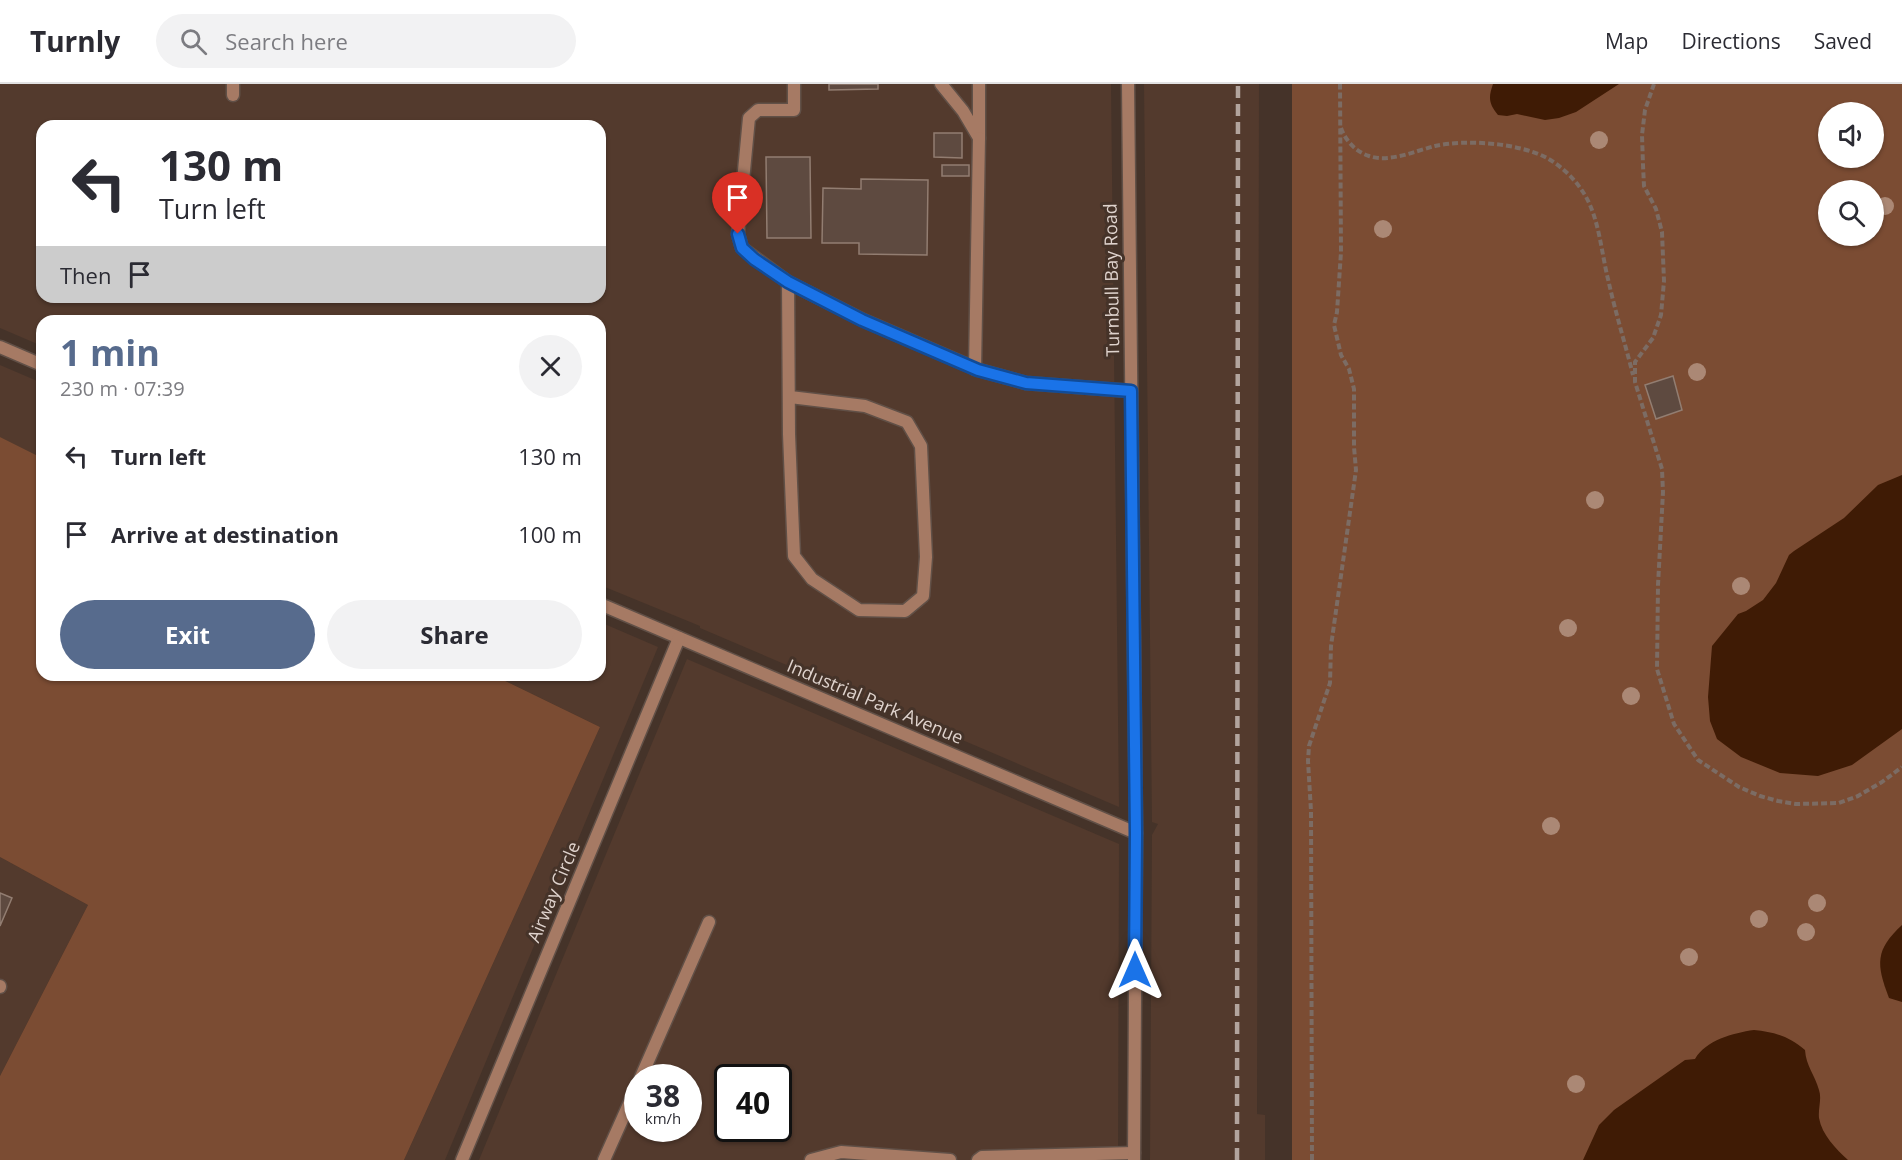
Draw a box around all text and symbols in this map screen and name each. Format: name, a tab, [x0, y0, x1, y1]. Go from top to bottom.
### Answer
search box	[156, 14, 576, 68]
text: Turnly	[30, 22, 120, 60]
icon: search	[177, 25, 210, 58]
text: Search here	[225, 26, 348, 56]
text: Map	[1605, 27, 1648, 55]
text: Directions	[1681, 27, 1781, 55]
text: Saved	[1814, 27, 1872, 55]
map controls	[1818, 102, 1884, 246]
button: sound	[1818, 102, 1884, 168]
text: 130 m	[159, 136, 283, 193]
icon: left	[60, 144, 138, 222]
pin	[712, 172, 763, 234]
button: search	[1818, 180, 1884, 246]
icon: arrive	[721, 181, 754, 214]
text: Turn left	[159, 190, 266, 227]
street label: Turnbull Bay Road	[1098, 203, 1124, 357]
icon: arrive	[123, 258, 156, 291]
text: Then	[60, 260, 111, 290]
text: 1 min	[60, 328, 160, 377]
button: close	[519, 335, 582, 398]
text: 230 m · 07:39	[60, 375, 185, 402]
icon: left	[60, 440, 93, 473]
text: Turn left	[111, 441, 206, 471]
text: 130 m	[518, 441, 582, 471]
icon: arrive	[60, 518, 93, 551]
text: Arrive at destination	[111, 519, 339, 549]
text: 100 m	[518, 519, 582, 549]
button: Exit	[60, 600, 315, 669]
button: Share	[327, 600, 582, 669]
street label: Industrial Park Avenue	[784, 653, 967, 749]
street label: Airway Circle	[521, 837, 585, 946]
position arrow	[1103, 938, 1167, 1002]
speed limit sign: 40	[714, 1064, 792, 1142]
text: 38	[646, 1075, 680, 1116]
text: km/h	[645, 1108, 681, 1128]

